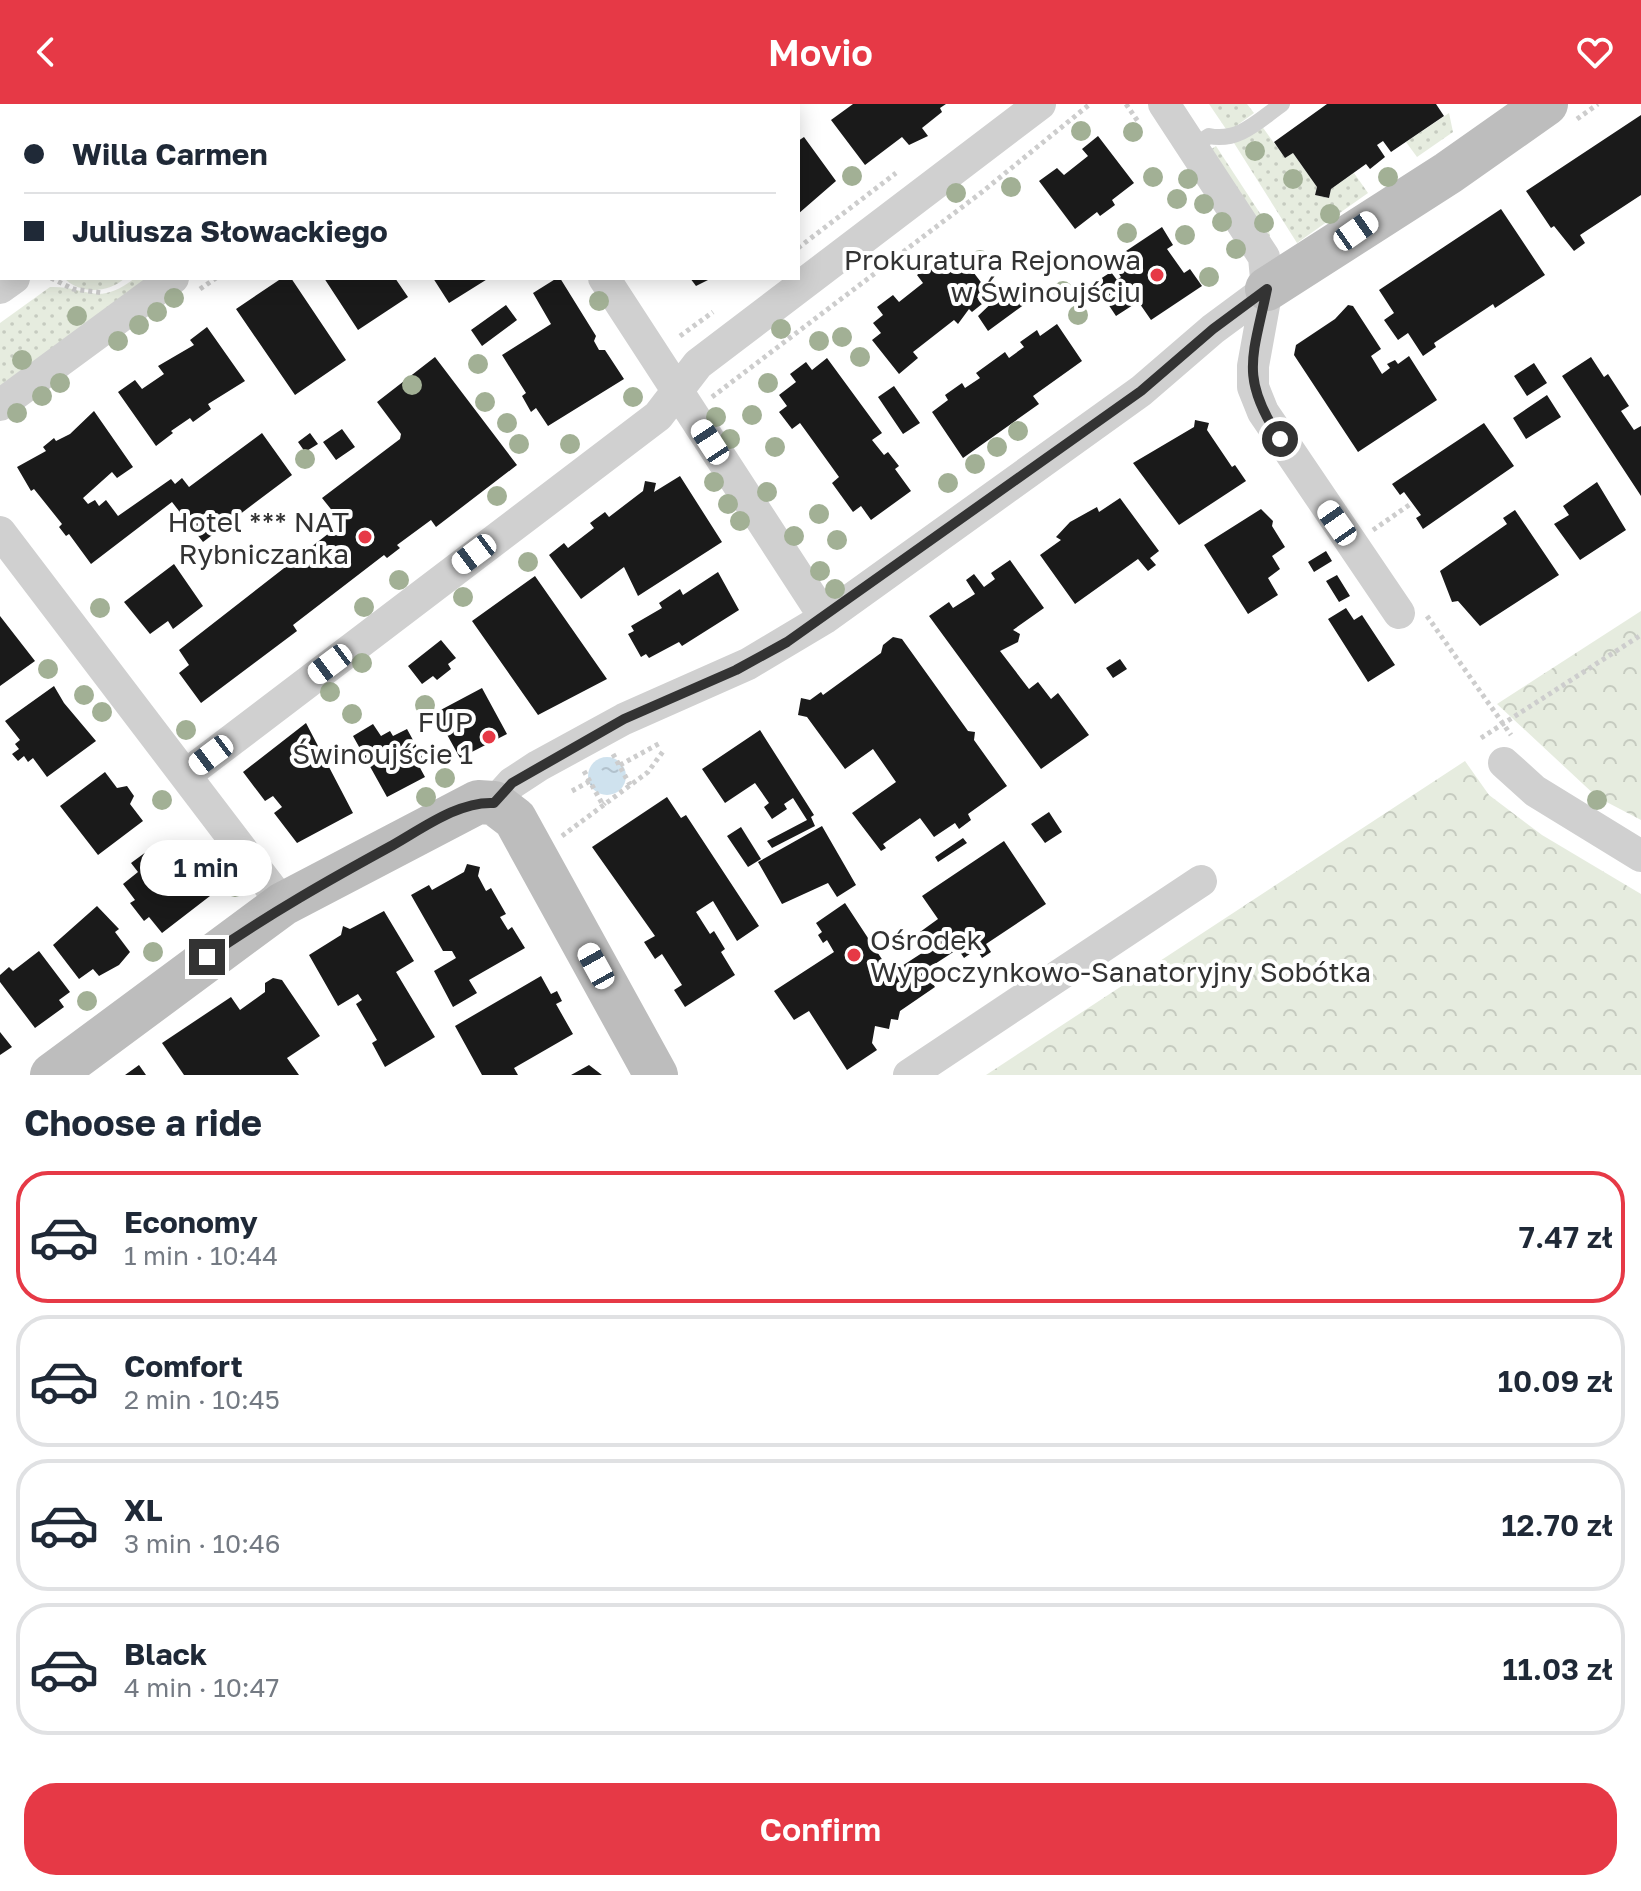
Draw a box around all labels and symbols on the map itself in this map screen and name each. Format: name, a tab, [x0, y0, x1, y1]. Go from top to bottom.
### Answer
car	[1329, 207, 1383, 255]
place label: Prokuratura Rejonowa w Świnoujściu	[844, 243, 1141, 308]
marker: Prokuratura Rejonowa w Świnoujściu	[1148, 266, 1166, 284]
car	[687, 415, 733, 469]
route start	[1262, 421, 1298, 457]
car	[1313, 496, 1361, 550]
place label: Hotel *** NAT Rybniczanka	[168, 505, 349, 570]
marker: Hotel *** NAT Rybniczanka	[356, 528, 374, 546]
car	[448, 530, 500, 578]
car	[304, 640, 356, 688]
place label: FUP Świnoujście 1	[292, 705, 473, 770]
marker: FUP Świnoujście 1	[480, 728, 498, 746]
car	[185, 731, 237, 779]
callout: 1 min	[141, 841, 273, 897]
place label: Ośrodek Wypoczynkowo-Sanatoryjny Sobótka	[870, 923, 1371, 988]
route end	[189, 939, 225, 975]
car	[574, 939, 618, 993]
marker: Ośrodek Wypoczynkowo-Sanatoryjny Sobótka	[845, 946, 863, 964]

